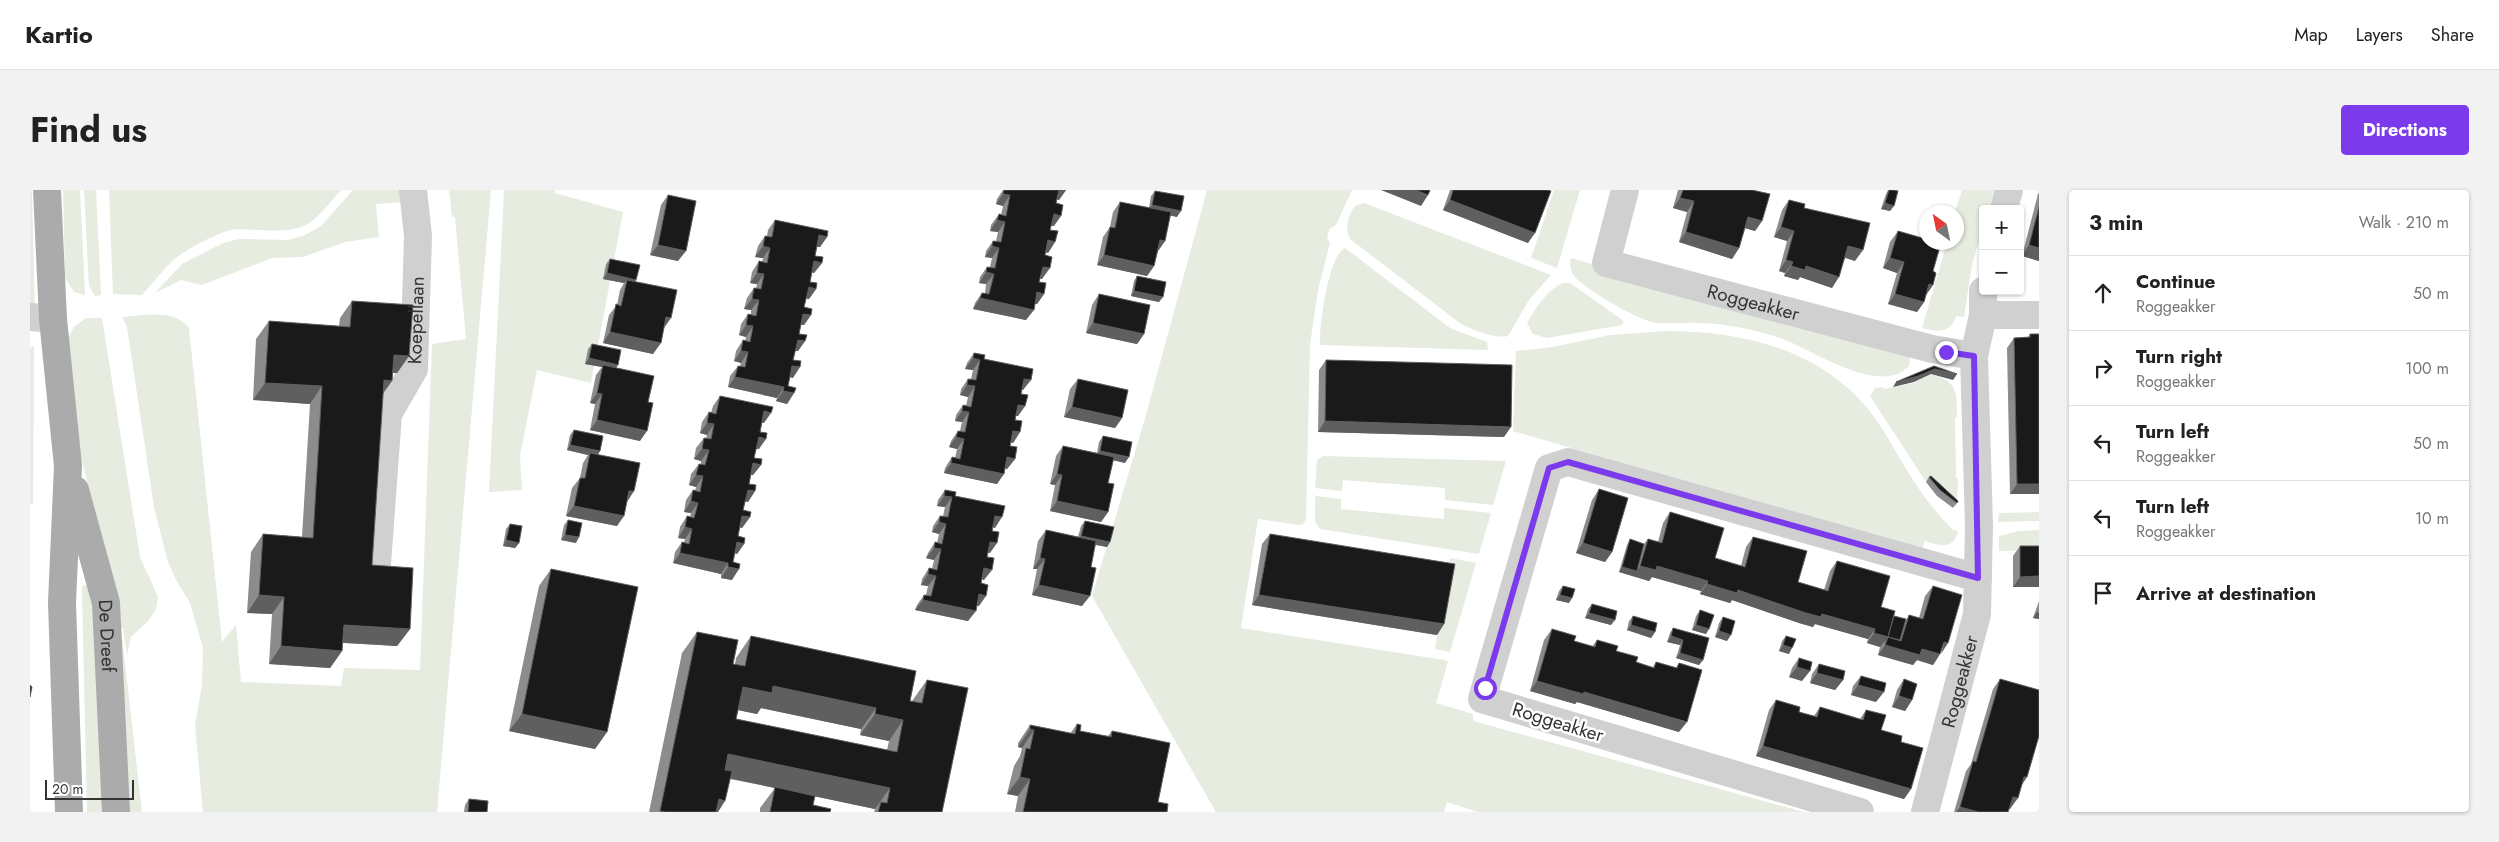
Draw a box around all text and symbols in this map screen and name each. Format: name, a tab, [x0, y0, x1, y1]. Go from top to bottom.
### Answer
text: Kartio	[25, 17, 93, 52]
text: Map	[2294, 22, 2328, 48]
text: Layers	[2356, 22, 2403, 48]
text: Share	[2431, 22, 2474, 48]
text: Find us	[30, 105, 147, 155]
button: Directions	[2341, 105, 2469, 155]
north arrow	[1919, 205, 1964, 250]
map controls	[1979, 205, 2024, 295]
button: +	[1979, 205, 2024, 250]
text: 3 min	[2089, 208, 2143, 238]
text: Walk · 210 m	[2359, 211, 2449, 234]
button: −	[1979, 250, 2024, 295]
text: Continue	[2136, 268, 2215, 295]
street label: Koepellaan	[401, 276, 430, 365]
street label: Roggeakker	[1704, 277, 1803, 327]
icon: ahead	[2089, 279, 2117, 307]
text: 50 m	[2413, 282, 2449, 305]
text: Roggeakker	[2136, 295, 2215, 318]
route end	[1935, 341, 1958, 364]
text: Turn right	[2136, 343, 2222, 370]
icon: right	[2089, 354, 2117, 382]
text: 100 m	[2405, 357, 2449, 380]
text: Roggeakker	[2136, 370, 2215, 393]
text: Turn left	[2136, 418, 2209, 445]
icon: left	[2089, 429, 2117, 457]
text: 50 m	[2413, 432, 2449, 455]
text: Roggeakker	[2136, 445, 2215, 468]
text: Turn left	[2136, 493, 2209, 520]
icon: left	[2089, 504, 2117, 532]
text: 10 m	[2415, 507, 2449, 530]
text: Roggeakker	[2136, 520, 2215, 543]
icon: arrive	[2089, 579, 2117, 607]
text: Arrive at destination	[2136, 580, 2316, 607]
street label: De Dreef	[92, 599, 123, 673]
street label: Roggeakker	[1934, 632, 1984, 731]
route start	[1474, 677, 1497, 700]
street label: Roggeakker	[1509, 695, 1608, 749]
scale bar	[45, 777, 134, 800]
text: 20 m	[52, 779, 84, 799]

